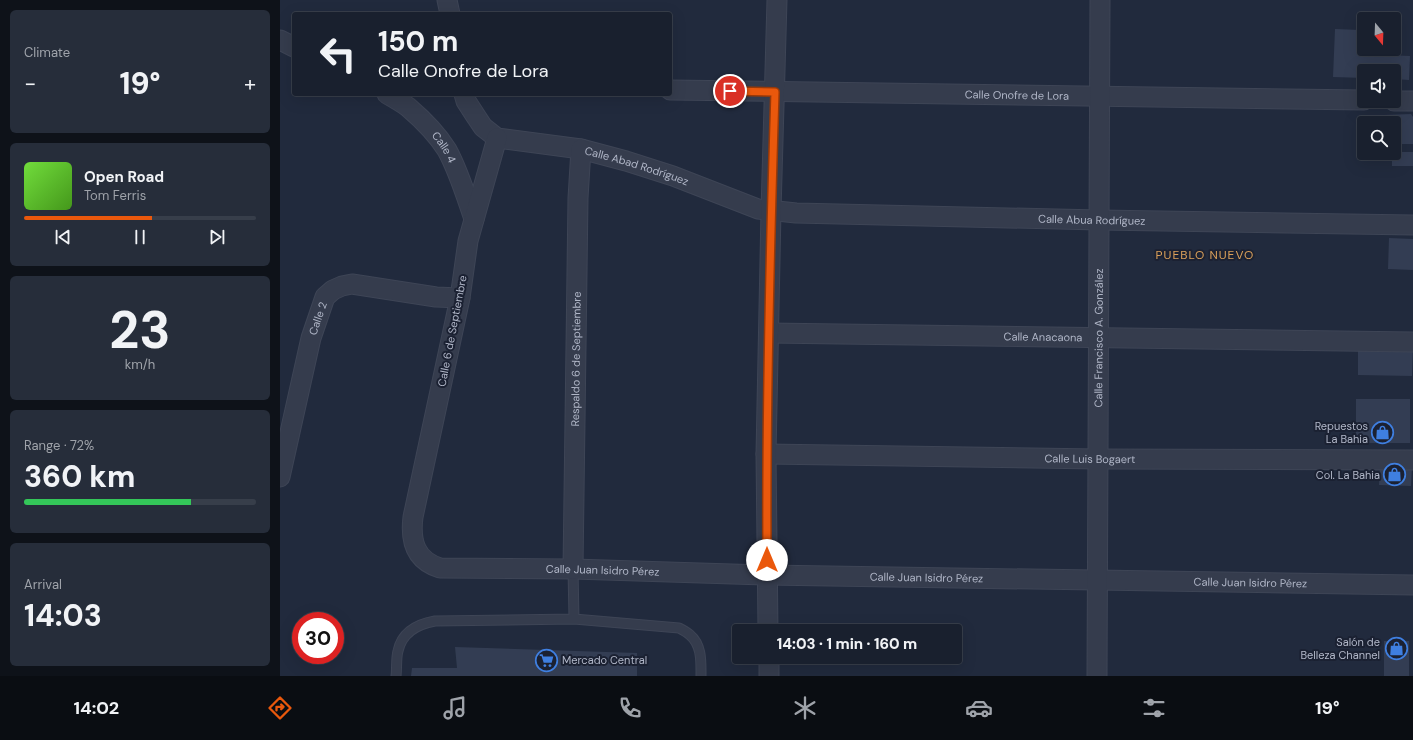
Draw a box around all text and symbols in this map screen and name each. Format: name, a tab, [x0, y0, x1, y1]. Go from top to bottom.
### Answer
north arrow	[1357, 12, 1401, 56]
map controls	[1357, 12, 1401, 160]
text: 150 m	[378, 23, 458, 60]
icon: left	[312, 28, 364, 80]
text: Climate	[24, 44, 70, 61]
text: Calle Onofre de Lora	[378, 59, 549, 83]
text: 19°	[119, 64, 161, 103]
button: sound	[1357, 64, 1401, 108]
text: −	[24, 69, 36, 98]
text: +	[244, 69, 256, 98]
pin	[713, 74, 747, 108]
icon: arrive	[719, 80, 741, 102]
street label: Calle Onofre de Lora	[965, 87, 1069, 103]
button: search	[1357, 116, 1401, 160]
street label: Calle 4	[429, 128, 459, 165]
street label: Calle Abad Rodríguez	[583, 143, 691, 188]
text: Open Road	[84, 167, 164, 187]
text: Tom Ferris	[84, 187, 146, 204]
street label: Calle Abua Rodríguez	[1038, 212, 1146, 228]
icon: previous	[52, 226, 74, 248]
icon: pause	[129, 226, 151, 248]
icon: next	[206, 226, 228, 248]
district label: PUEBLO NUEVO	[1156, 247, 1254, 263]
street label: Calle Francisco A. González	[1091, 269, 1106, 407]
street label: Calle 6 de Septiembre	[434, 274, 470, 388]
street label: Respaldo 6 de Septiembre	[568, 291, 584, 427]
text: 23	[109, 296, 171, 364]
street label: Calle 2	[305, 300, 330, 337]
street label: Calle Anacaona	[1004, 329, 1082, 344]
text: km/h	[125, 356, 155, 373]
place label: Repuestos La Bahia	[1315, 419, 1368, 446]
shop icon: Repuestos La Bahia	[1370, 419, 1396, 445]
text: Range · 72%	[24, 437, 94, 454]
street label: Calle Luis Bogaert	[1044, 451, 1135, 466]
text: 360 km	[24, 457, 135, 496]
shop icon: Col. La Bahia	[1382, 462, 1408, 488]
place label: Col. La Bahia	[1316, 468, 1380, 482]
position arrow	[746, 539, 788, 581]
street label: Calle Juan Isidro Pérez	[546, 562, 660, 579]
street label: Calle Juan Isidro Pérez	[870, 570, 983, 585]
street label: Calle Juan Isidro Pérez	[1194, 575, 1307, 590]
text: Arrival	[24, 576, 62, 593]
text: 14:03	[24, 596, 102, 635]
speed limit sign: 30	[292, 612, 344, 664]
text: 14:03 · 1 min · 160 m	[777, 634, 917, 654]
place label: Salón de Belleza Channel	[1300, 635, 1380, 662]
shop icon: Salón de Belleza Channel	[1383, 635, 1409, 661]
supermarket icon: Mercado Central	[534, 647, 560, 673]
place label: Mercado Central	[562, 653, 647, 667]
icon: directions	[266, 694, 294, 722]
icon: music	[441, 694, 469, 722]
icon: phone	[616, 694, 644, 722]
icon: climate	[791, 694, 819, 722]
icon: car	[965, 694, 993, 722]
icon: filters	[1140, 694, 1168, 722]
text: 14:02	[73, 696, 119, 720]
text: 19°	[1315, 696, 1340, 720]

